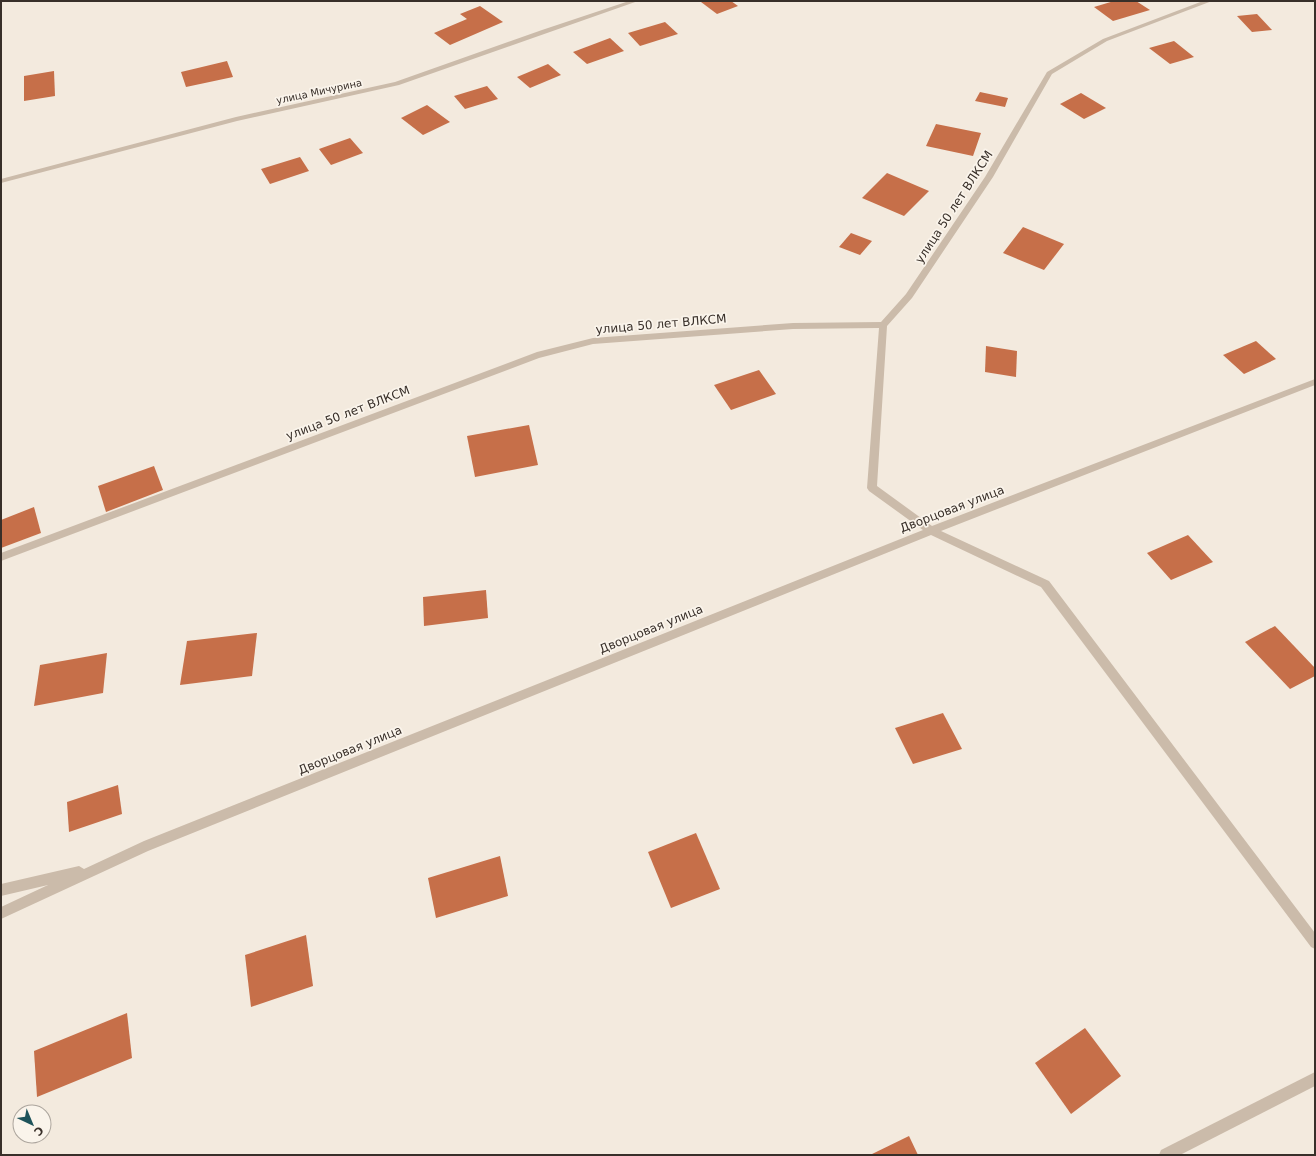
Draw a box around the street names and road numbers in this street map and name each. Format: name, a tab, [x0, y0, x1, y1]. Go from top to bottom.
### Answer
street label: улица Мичурина	[275, 77, 363, 106]
street label: улица 50 лет ВЛКСМ	[912, 148, 996, 266]
street label: улица 50 лет ВЛКСМ	[595, 311, 727, 337]
street label: улица 50 лет ВЛКСМ	[284, 383, 412, 443]
street label: Дворцовая улица	[898, 483, 1006, 535]
street label: Дворцовая улица	[597, 602, 705, 656]
street label: Дворцовая улица	[296, 723, 404, 777]

